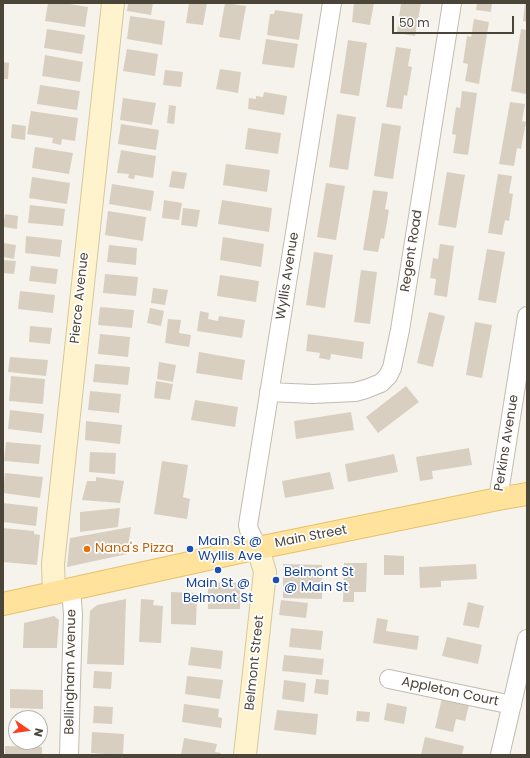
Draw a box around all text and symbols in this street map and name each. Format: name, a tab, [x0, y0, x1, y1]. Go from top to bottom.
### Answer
scale bar	[394, 8, 516, 34]
text: 50 m	[399, 14, 430, 31]
street label: Regent Road	[398, 209, 426, 293]
street label: Wyllis Avenue	[273, 231, 303, 321]
street label: Pierce Avenue	[67, 252, 93, 344]
street label: Perkins Avenue	[492, 394, 522, 492]
street label: Main Street	[274, 522, 348, 552]
place label: Main St @ Wyllis Ave	[198, 534, 262, 565]
place label: Nana's Pizza	[95, 541, 174, 557]
marker: Nana's Pizza	[82, 544, 92, 554]
marker: Main St @ Wyllis Ave	[185, 544, 195, 554]
marker: Main St @ Belmont St	[213, 565, 223, 575]
place label: Belmont St @ Main St	[284, 565, 354, 596]
marker: Belmont St @ Main St	[271, 575, 281, 585]
place label: Main St @ Belmont St	[183, 576, 253, 607]
street label: Bellingham Avenue	[62, 609, 80, 735]
street label: Belmont Street	[242, 615, 268, 711]
street label: Appleton Court	[400, 674, 500, 710]
north arrow	[8, 710, 48, 750]
text: N	[30, 727, 47, 738]

